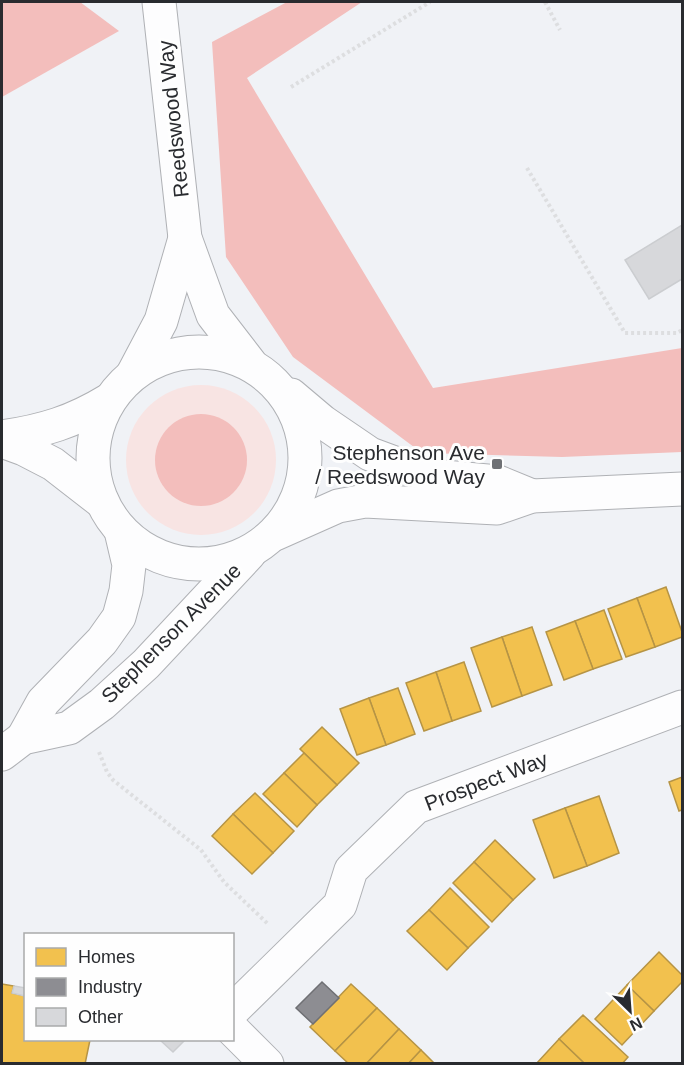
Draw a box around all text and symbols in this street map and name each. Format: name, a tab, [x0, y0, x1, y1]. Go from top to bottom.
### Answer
street label: Reedswood Way	[153, 39, 193, 199]
place label: Stephenson Ave / Reedswood Way	[315, 441, 485, 488]
marker: Stephenson Ave / Reedswood Way	[490, 457, 504, 471]
street label: Stephenson Avenue	[97, 559, 245, 707]
street label: Prospect Way	[421, 747, 551, 815]
legend	[24, 933, 234, 1041]
text: Homes	[78, 947, 135, 967]
text: Industry	[78, 977, 142, 997]
north arrow	[600, 981, 660, 1041]
text: Other	[78, 1007, 123, 1027]
text: N	[627, 1014, 645, 1034]

